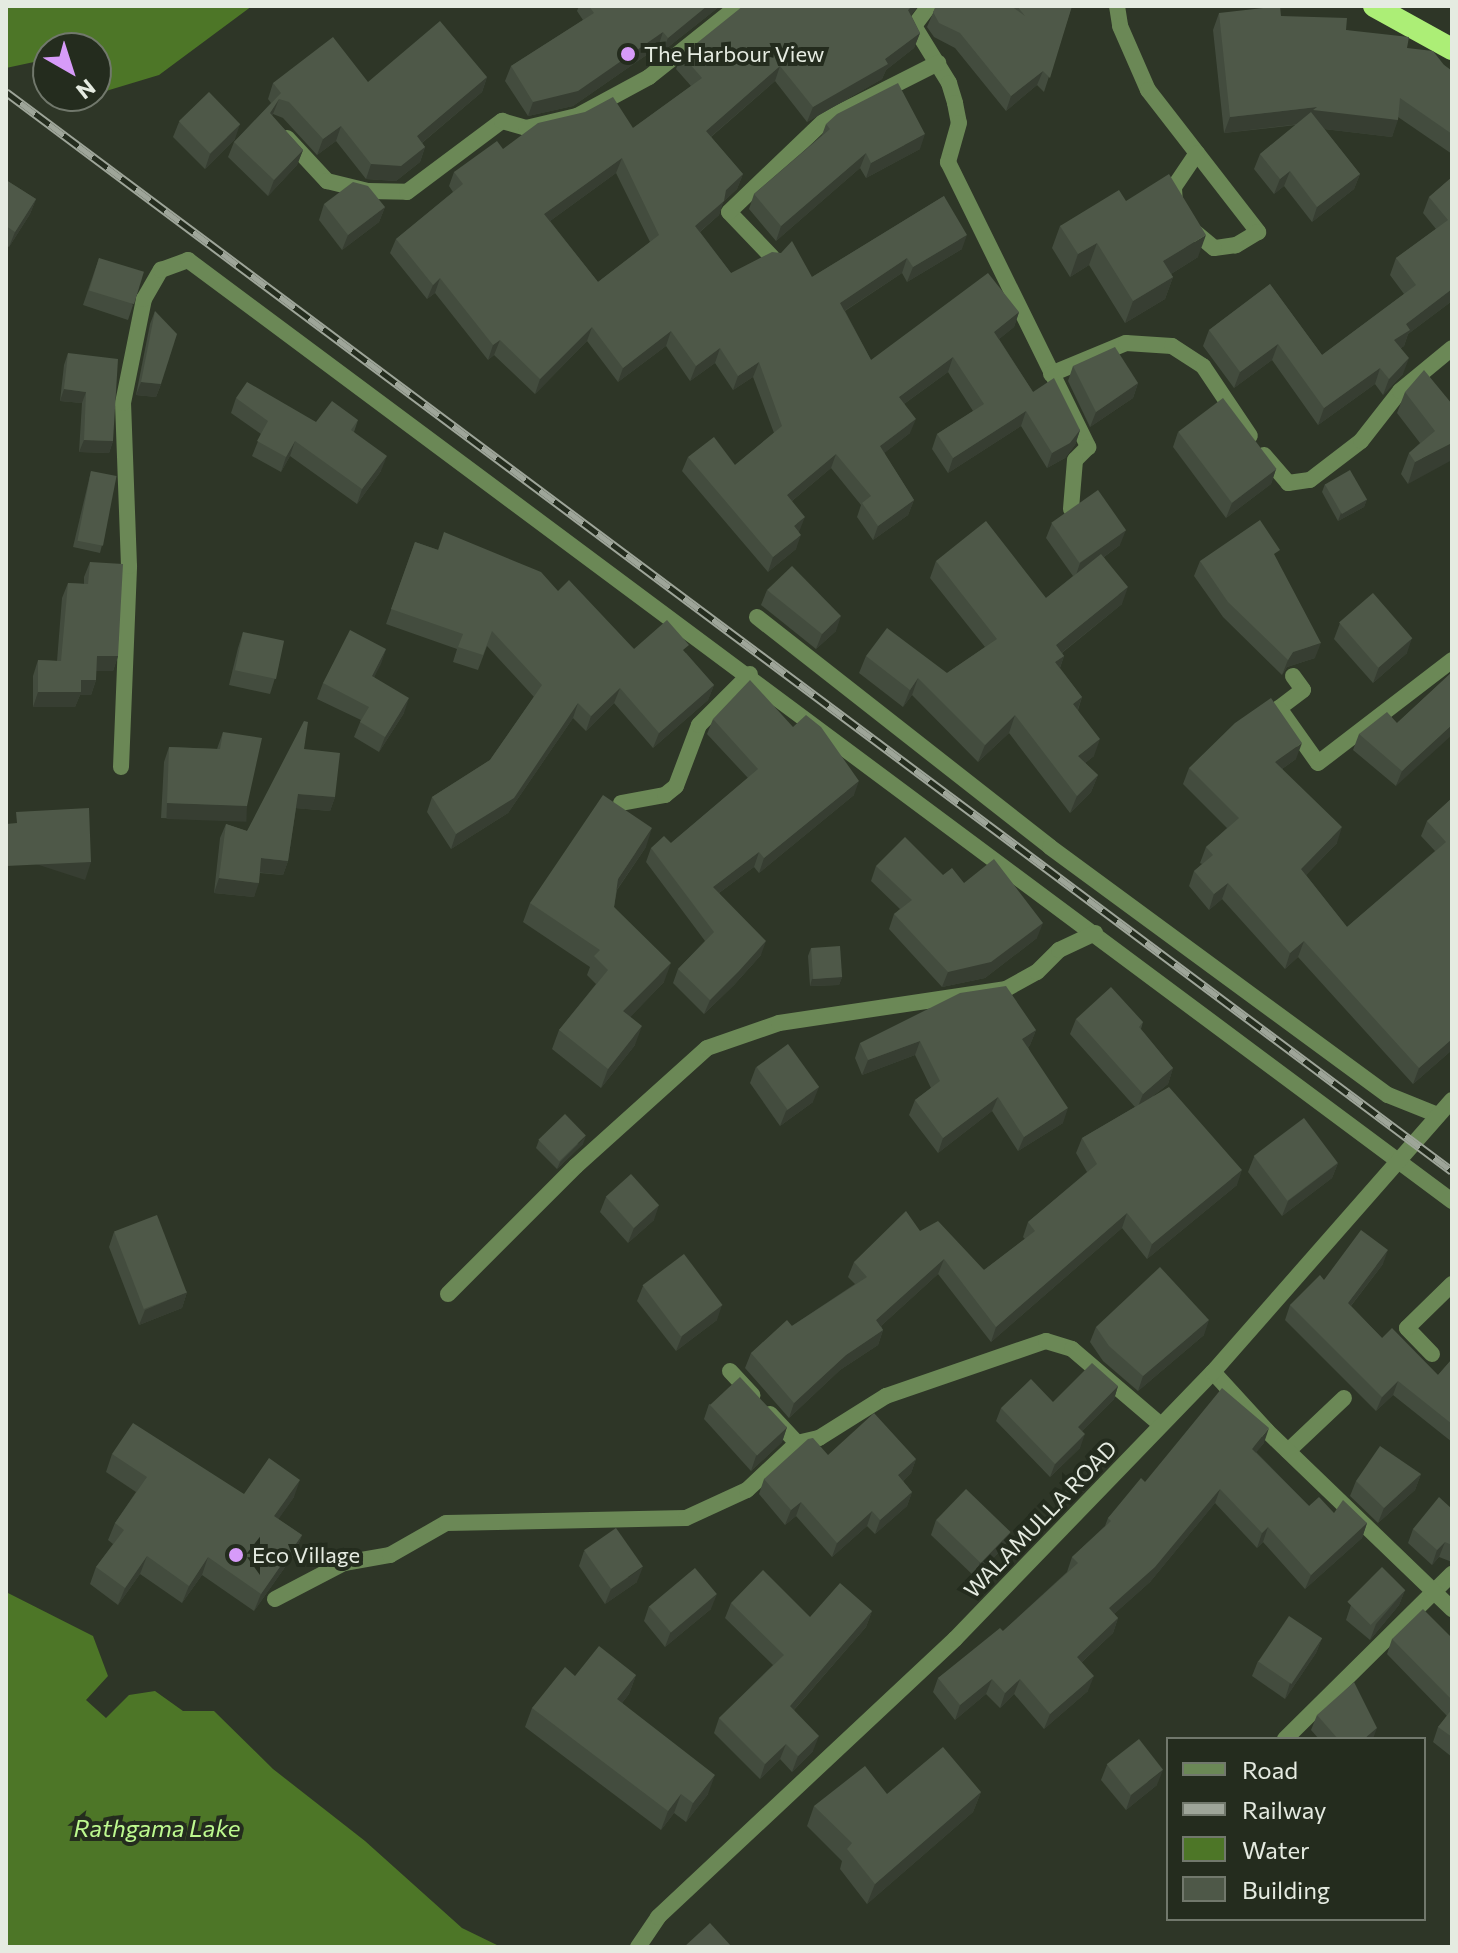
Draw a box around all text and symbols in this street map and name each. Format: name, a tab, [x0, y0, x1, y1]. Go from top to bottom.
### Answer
north arrow	[32, 32, 112, 112]
place label: The Harbour View	[644, 41, 824, 67]
marker: The Harbour View	[619, 45, 637, 63]
text: N	[71, 74, 101, 105]
street label: WALAMULLA ROAD	[958, 1435, 1122, 1603]
place label: Eco Village	[252, 1542, 360, 1568]
marker: Eco Village	[227, 1546, 245, 1564]
legend	[1166, 1737, 1426, 1921]
text: Road	[1242, 1755, 1298, 1784]
text: Railway	[1242, 1795, 1327, 1824]
water label: Rathgama Lake	[73, 1814, 241, 1842]
text: Water	[1242, 1835, 1310, 1864]
text: Building	[1242, 1875, 1330, 1904]

